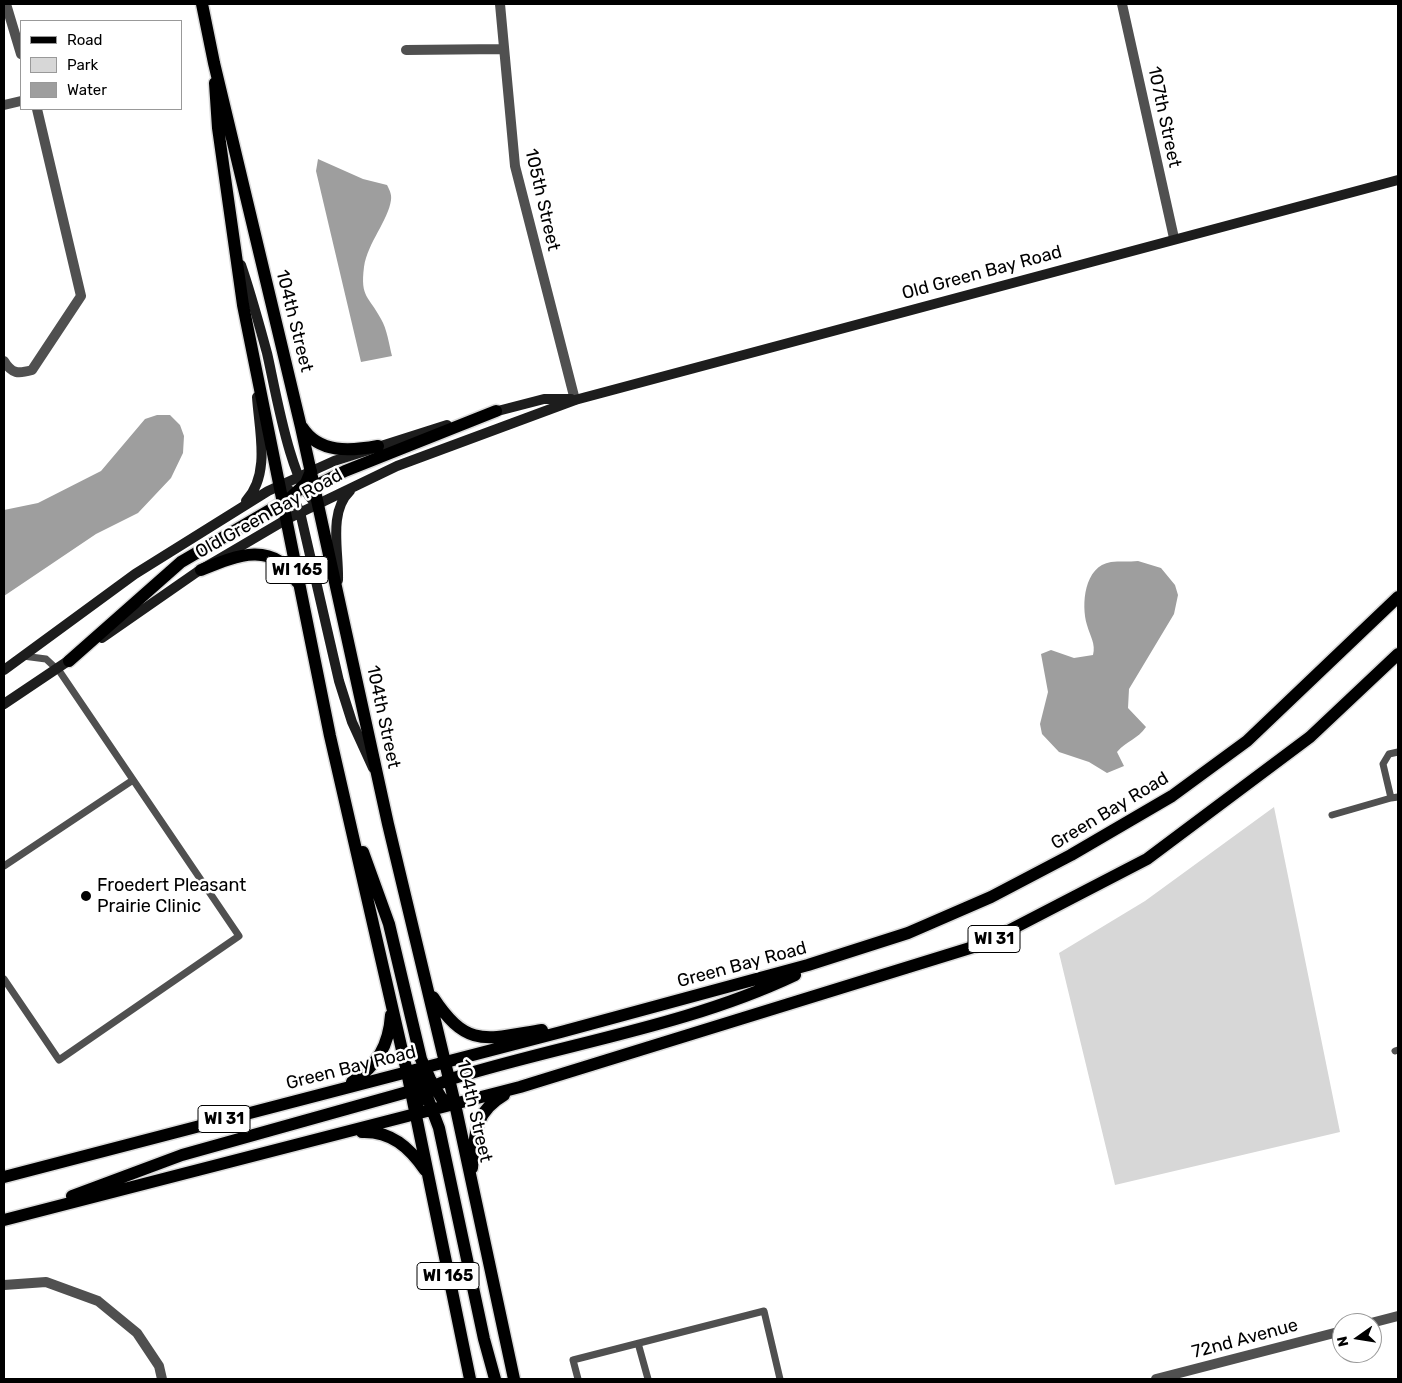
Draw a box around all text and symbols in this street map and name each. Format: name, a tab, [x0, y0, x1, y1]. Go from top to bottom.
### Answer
legend	[20, 20, 182, 110]
text: Road	[67, 31, 103, 49]
text: Park	[67, 56, 98, 74]
street label: 107th Street	[1143, 64, 1185, 170]
text: Water	[67, 81, 107, 99]
street label: 105th Street	[520, 147, 564, 253]
street label: Old Green Bay Road	[900, 241, 1064, 305]
street label: 104th Street	[271, 268, 317, 374]
street label: Old Green Bay Road	[192, 465, 346, 563]
road number: WI 165	[266, 556, 328, 584]
street label: 104th Street	[362, 664, 404, 770]
street label: Green Bay Road	[1047, 767, 1173, 855]
place label: Froedert Pleasant Prairie Clinic	[97, 875, 246, 918]
marker: Froedert Pleasant Prairie Clinic	[79, 889, 93, 903]
road number: WI 31	[968, 926, 1020, 952]
street label: Green Bay Road	[675, 937, 809, 993]
street label: Green Bay Road	[284, 1041, 418, 1095]
street label: 104th Street	[452, 1058, 496, 1164]
road number: WI 31	[198, 1106, 250, 1132]
road number: WI 165	[417, 1262, 479, 1290]
north arrow	[1332, 1313, 1382, 1363]
street label: 72nd Avenue	[1190, 1314, 1300, 1364]
text: N	[1333, 1334, 1352, 1348]

